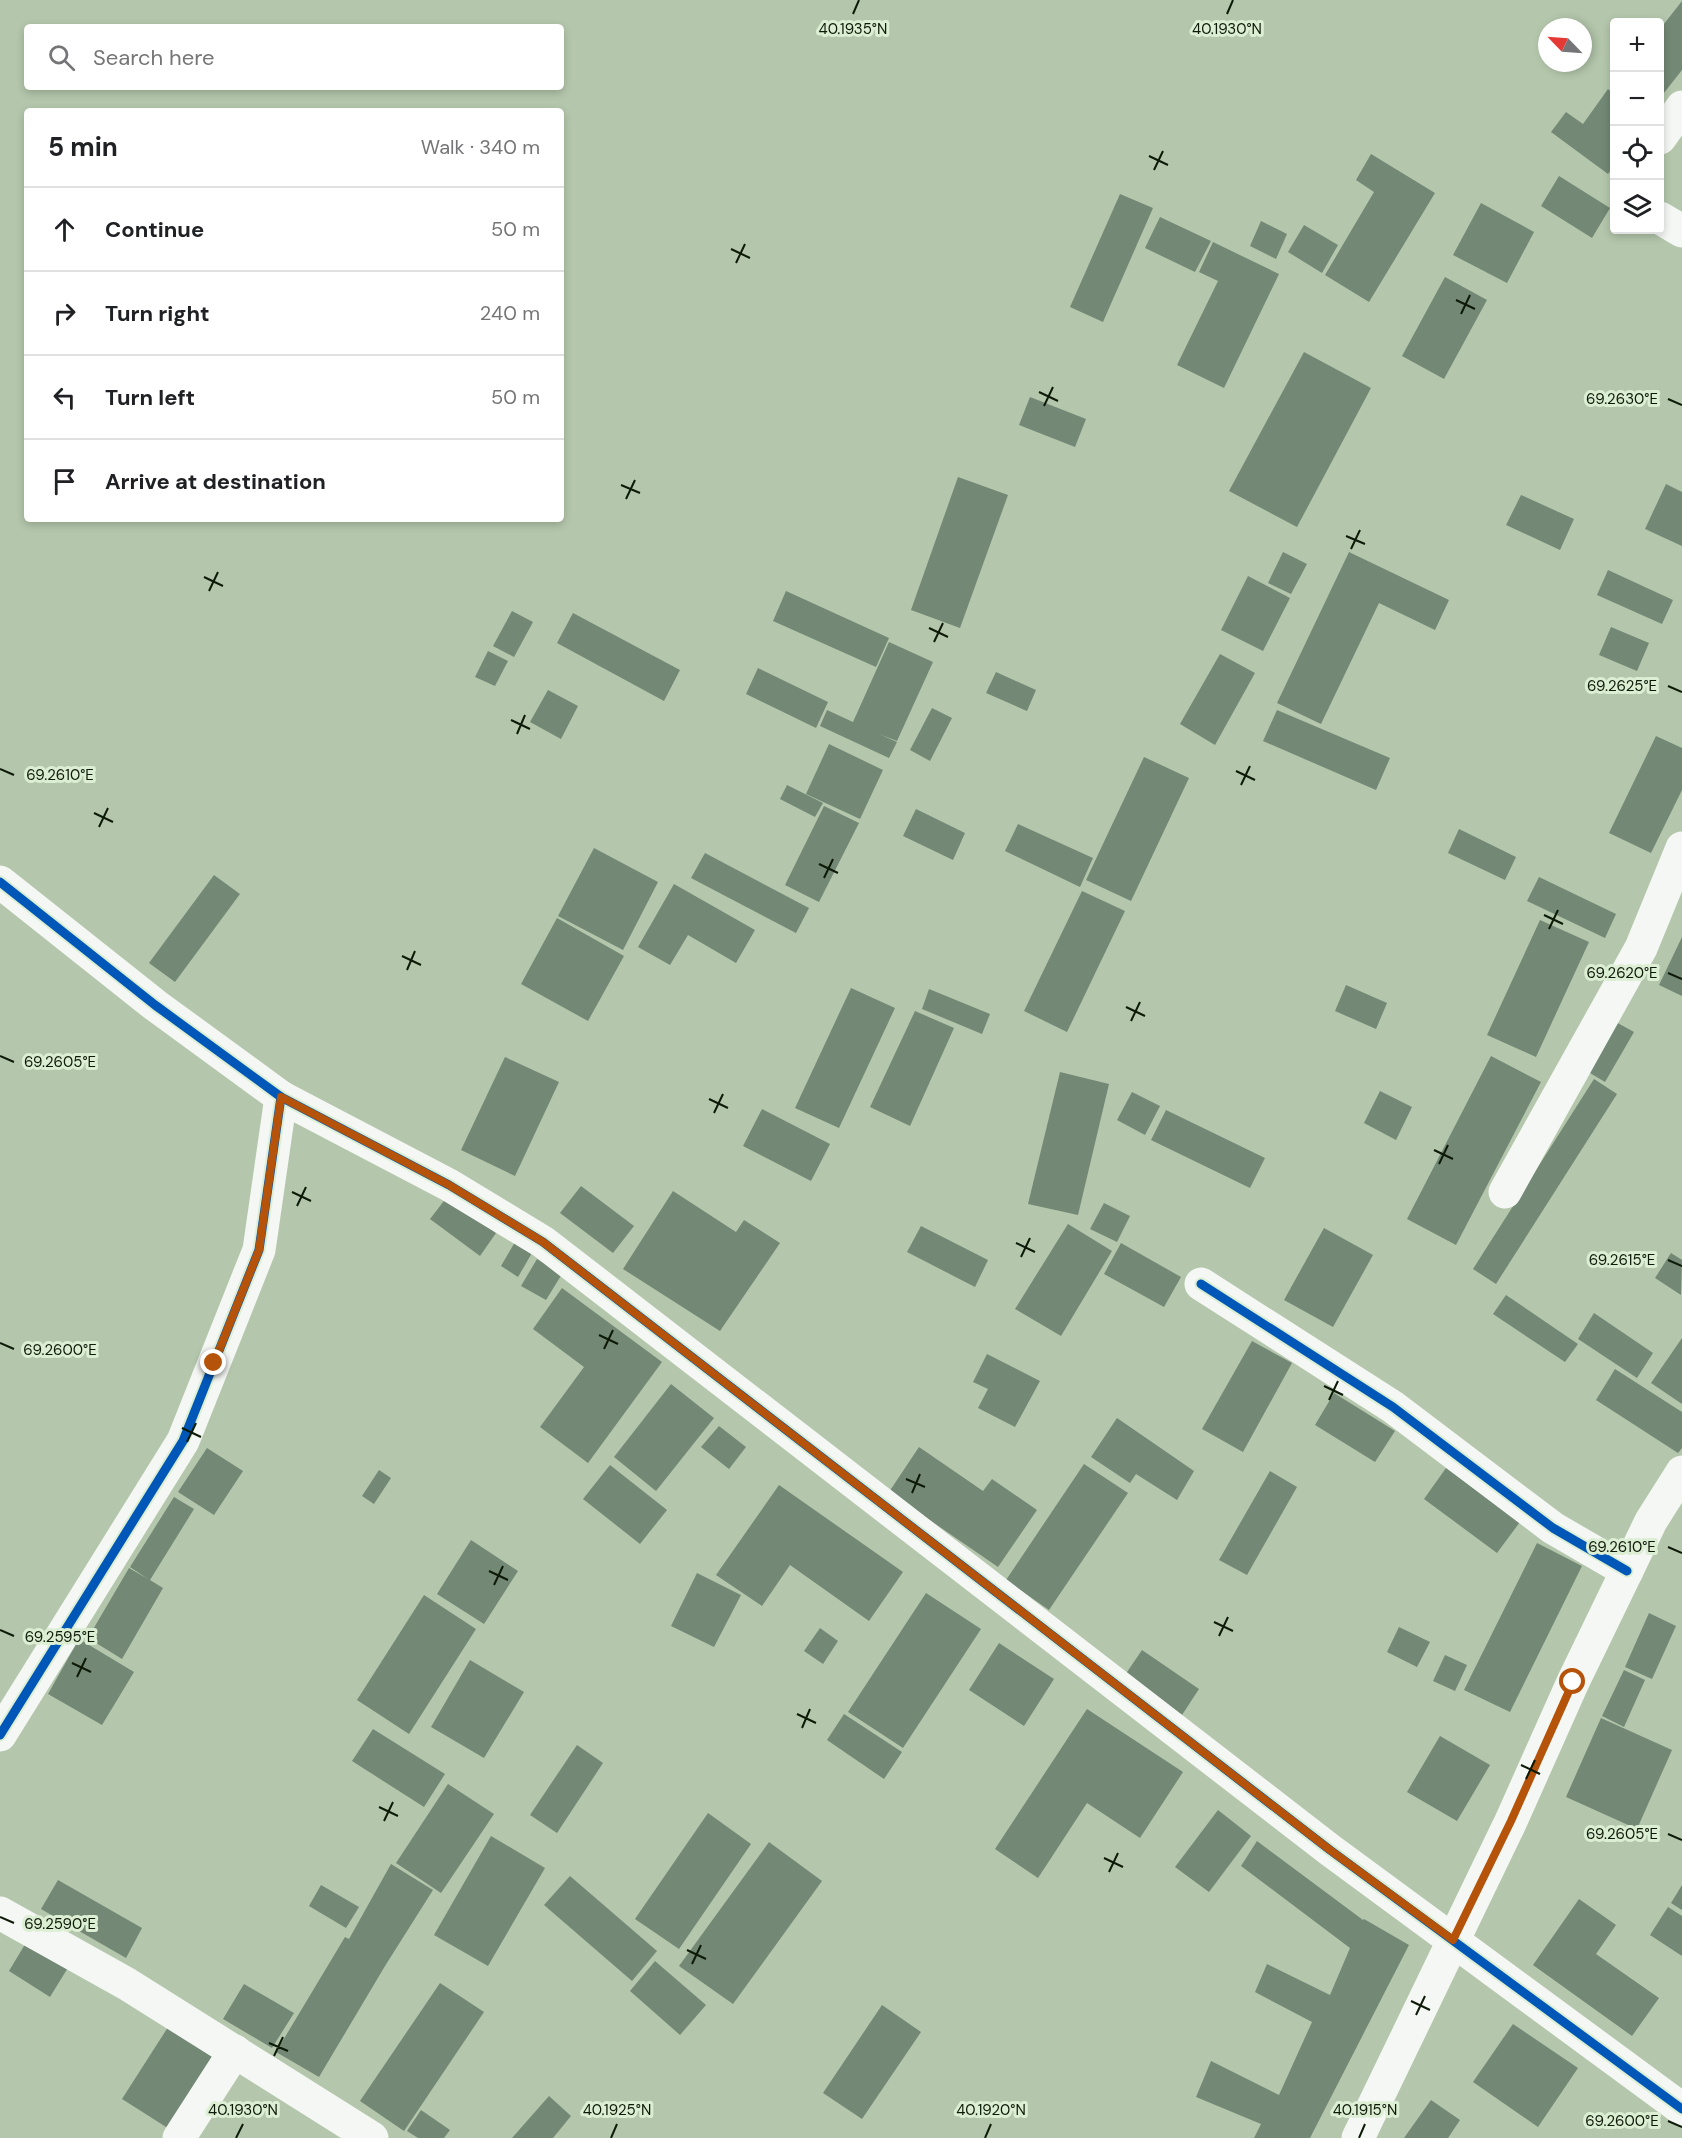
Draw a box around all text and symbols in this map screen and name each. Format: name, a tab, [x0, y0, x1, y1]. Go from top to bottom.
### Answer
north arrow	[1538, 18, 1592, 72]
map controls	[1610, 18, 1664, 234]
button: +	[1610, 18, 1664, 72]
text: 40.1935°N	[819, 19, 887, 39]
text: 40.1930°N	[1192, 19, 1262, 39]
search box	[24, 24, 564, 90]
icon: search	[45, 41, 78, 74]
text: Search here	[93, 43, 214, 72]
button: −	[1610, 72, 1664, 126]
button: locate	[1610, 126, 1664, 180]
text: 5 min	[48, 130, 118, 164]
text: Walk · 340 m	[421, 134, 540, 160]
button: layers	[1610, 180, 1664, 234]
icon: ahead	[48, 213, 81, 246]
text: Continue	[105, 215, 204, 244]
text: 50 m	[491, 216, 540, 242]
icon: right	[48, 297, 81, 330]
text: Turn right	[105, 299, 210, 328]
text: 240 m	[480, 300, 540, 326]
icon: left	[48, 381, 81, 414]
text: Turn left	[105, 383, 195, 412]
text: 50 m	[491, 384, 540, 410]
text: 69.2630°E	[1586, 389, 1658, 409]
icon: arrive	[48, 465, 81, 498]
text: Arrive at destination	[105, 467, 326, 496]
text: 69.2625°E	[1587, 676, 1657, 696]
text: 69.2610°E	[26, 765, 94, 785]
text: 69.2620°E	[1586, 963, 1658, 983]
text: 69.2605°E	[24, 1052, 96, 1072]
text: 69.2615°E	[1589, 1250, 1655, 1270]
text: 69.2600°E	[23, 1340, 97, 1360]
route end	[200, 1349, 226, 1375]
text: 69.2610°E	[1588, 1537, 1656, 1557]
text: 69.2595°E	[25, 1627, 95, 1647]
route start	[1559, 1668, 1585, 1694]
text: 69.2605°E	[1586, 1824, 1658, 1844]
text: 69.2590°E	[24, 1914, 96, 1934]
text: 40.1930°N	[208, 2100, 278, 2120]
text: 40.1925°N	[583, 2100, 651, 2120]
text: 40.1920°N	[956, 2100, 1026, 2120]
text: 40.1915°N	[1333, 2100, 1397, 2120]
text: 69.2600°E	[1585, 2111, 1659, 2131]

